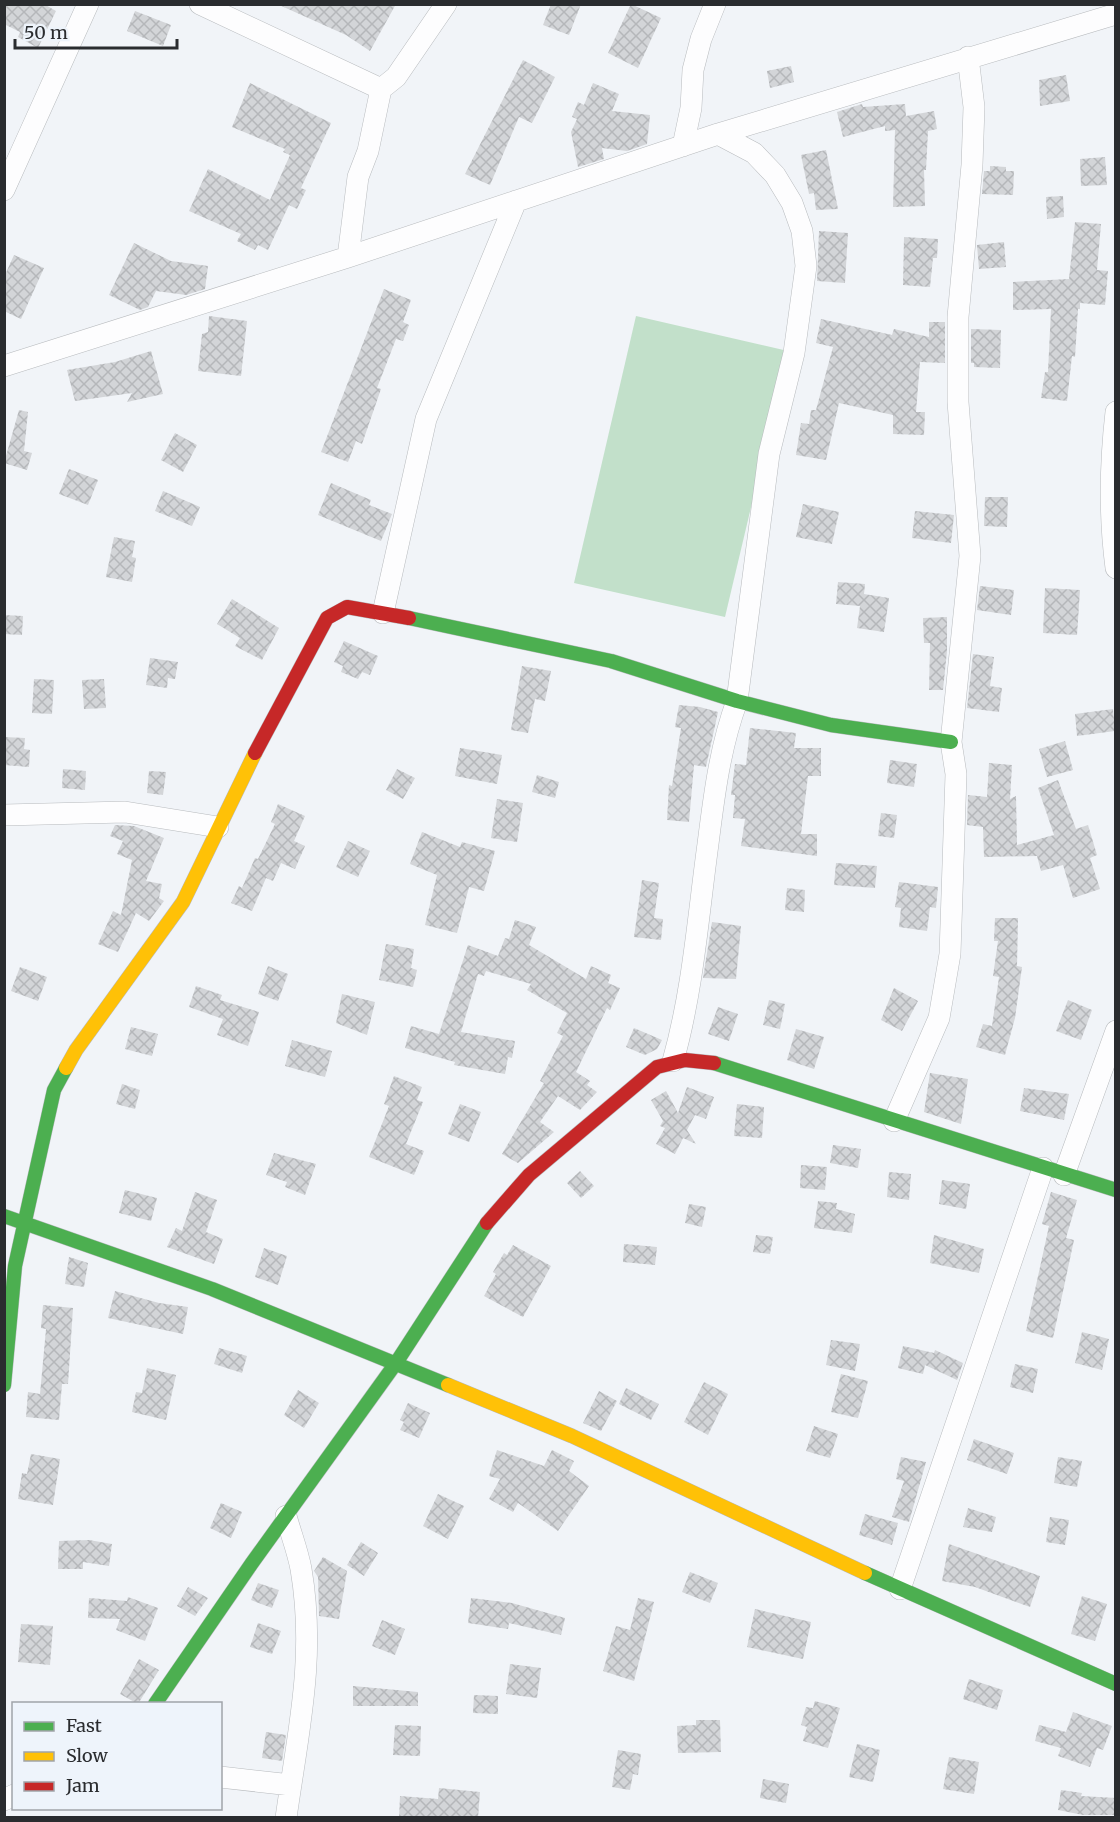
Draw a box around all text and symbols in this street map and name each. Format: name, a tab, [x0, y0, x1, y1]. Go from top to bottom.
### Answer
scale bar	[15, 12, 177, 50]
text: 50 m	[24, 21, 68, 44]
legend	[12, 1702, 222, 1810]
text: Fast	[66, 1714, 102, 1737]
text: Slow	[66, 1744, 109, 1767]
text: Jam	[65, 1774, 100, 1797]

